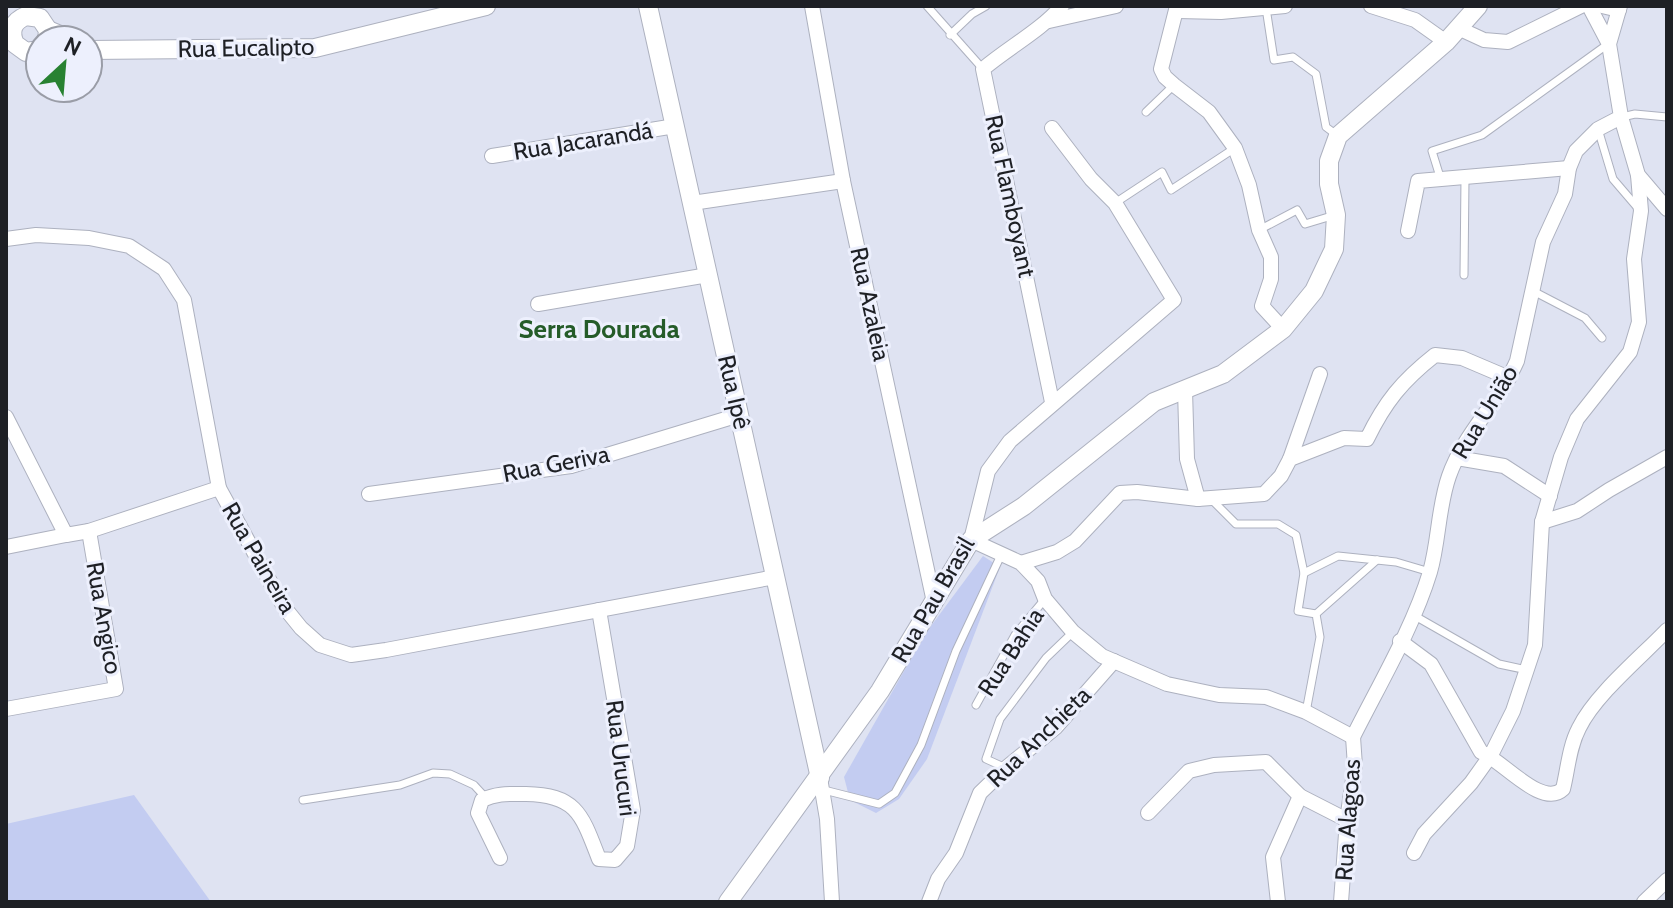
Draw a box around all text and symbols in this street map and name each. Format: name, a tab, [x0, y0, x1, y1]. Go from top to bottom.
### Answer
north arrow	[24, 24, 104, 104]
text: N	[60, 31, 85, 62]
street label: Rua Eucalipto	[177, 32, 315, 63]
street label: Rua Flamboyant	[979, 112, 1042, 280]
street label: Rua Jacarandá	[511, 115, 655, 166]
street label: Rua Azaleia	[844, 244, 897, 364]
district label: Serra Dourada	[518, 313, 680, 345]
street label: Rua Ipê	[712, 352, 757, 432]
street label: Rua União	[1445, 360, 1524, 464]
street label: Rua Geriva	[500, 439, 612, 488]
street label: Rua Paineira	[216, 497, 303, 619]
street label: Rua Pau Brasil	[885, 531, 980, 668]
street label: Rua Angico	[80, 560, 129, 676]
street label: Rua Bahia	[971, 602, 1050, 701]
street label: Rua Anchieta	[981, 680, 1097, 793]
street label: Rua Urucuri	[600, 698, 643, 818]
street label: Rua Alagoas	[1329, 758, 1366, 882]

